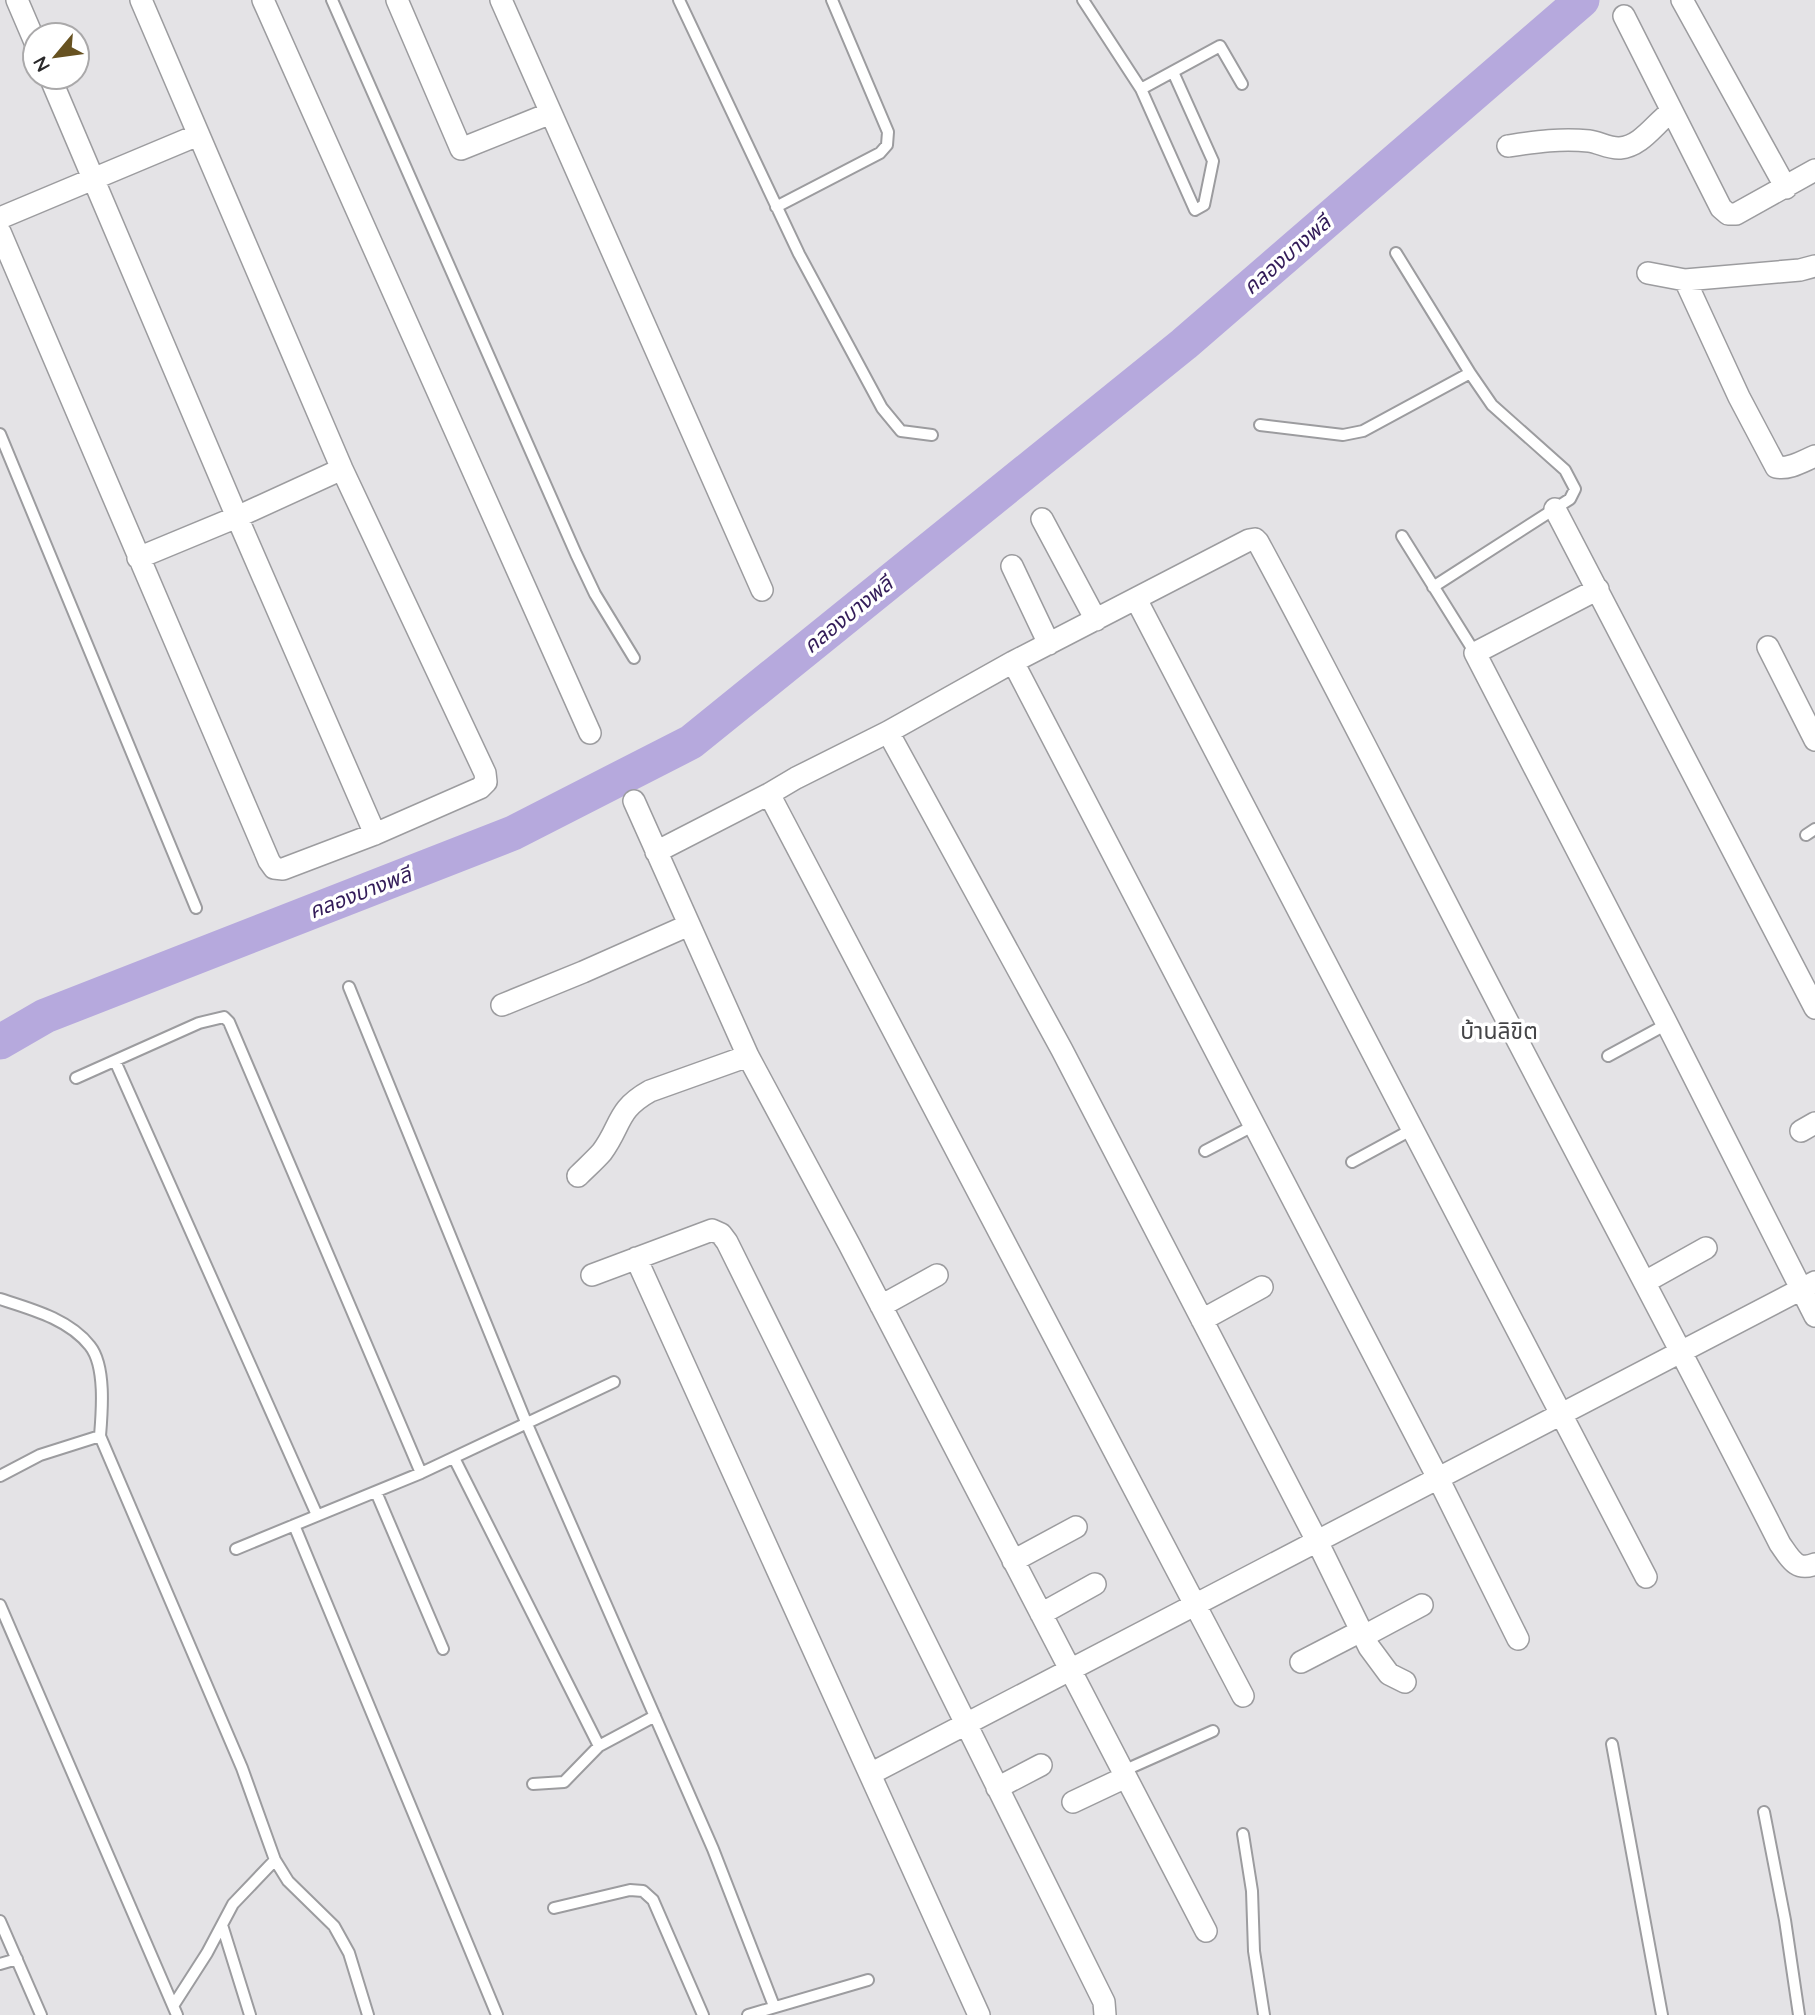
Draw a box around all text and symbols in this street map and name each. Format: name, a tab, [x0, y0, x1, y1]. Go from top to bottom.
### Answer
north arrow	[21, 21, 91, 91]
text: N	[27, 52, 55, 76]
water label: คลองบางพลี	[1237, 207, 1338, 299]
water label: คลองบางพลี	[797, 569, 899, 658]
water label: คลองบางพลี	[305, 860, 417, 923]
district label: บ้านลิขิต	[1460, 1016, 1538, 1045]

